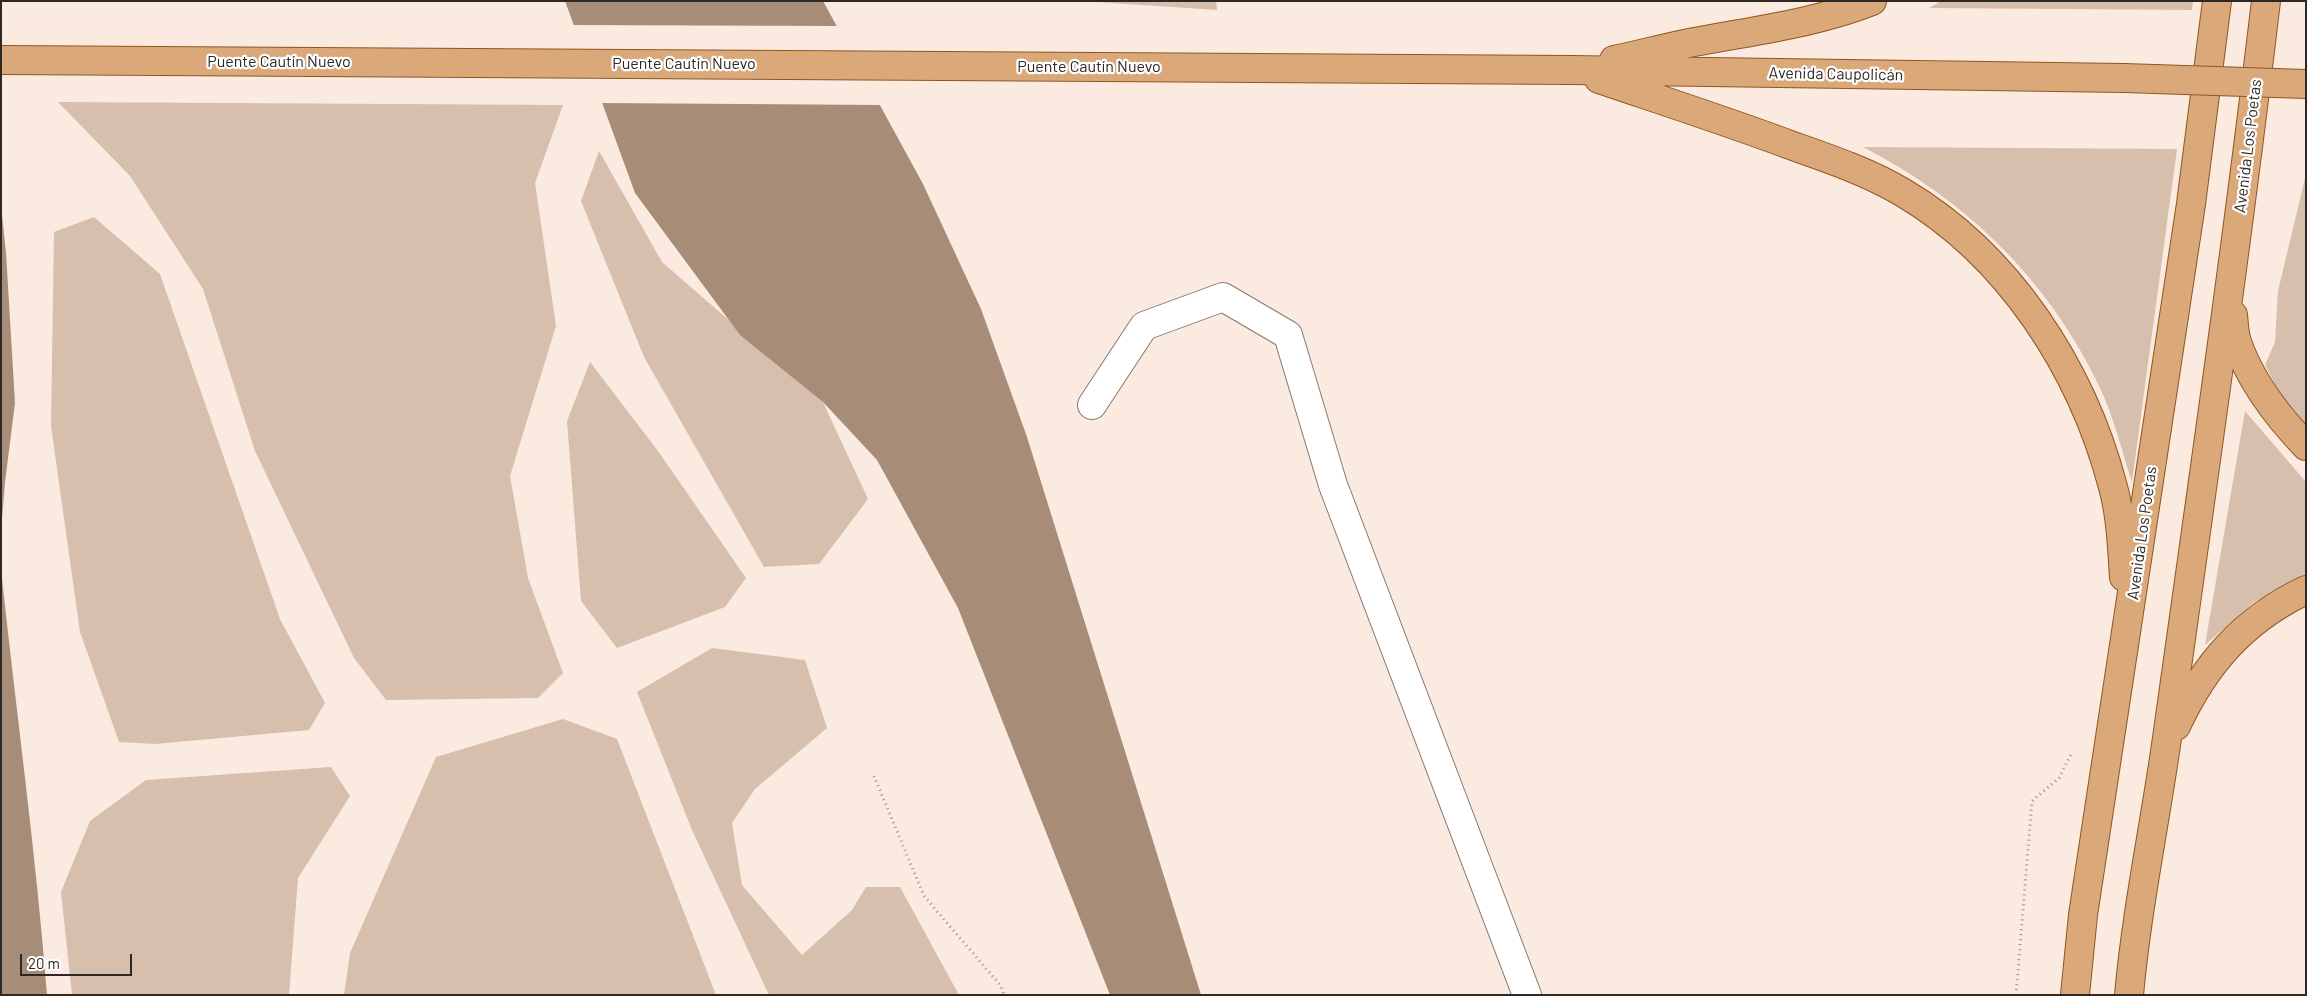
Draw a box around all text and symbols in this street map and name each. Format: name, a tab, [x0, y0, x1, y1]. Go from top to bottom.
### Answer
street label: Puente Cautín Nuevo	[207, 52, 351, 72]
street label: Puente Cautín Nuevo	[612, 54, 756, 74]
street label: Puente Cautín Nuevo	[1017, 57, 1161, 77]
street label: Avenida Caupolicán	[1769, 63, 1903, 85]
street label: Avenida Los Poetas	[2230, 78, 2266, 214]
street label: Avenida Los Poetas	[2123, 465, 2161, 601]
scale bar	[22, 944, 135, 976]
text: 20 m	[28, 954, 60, 972]

